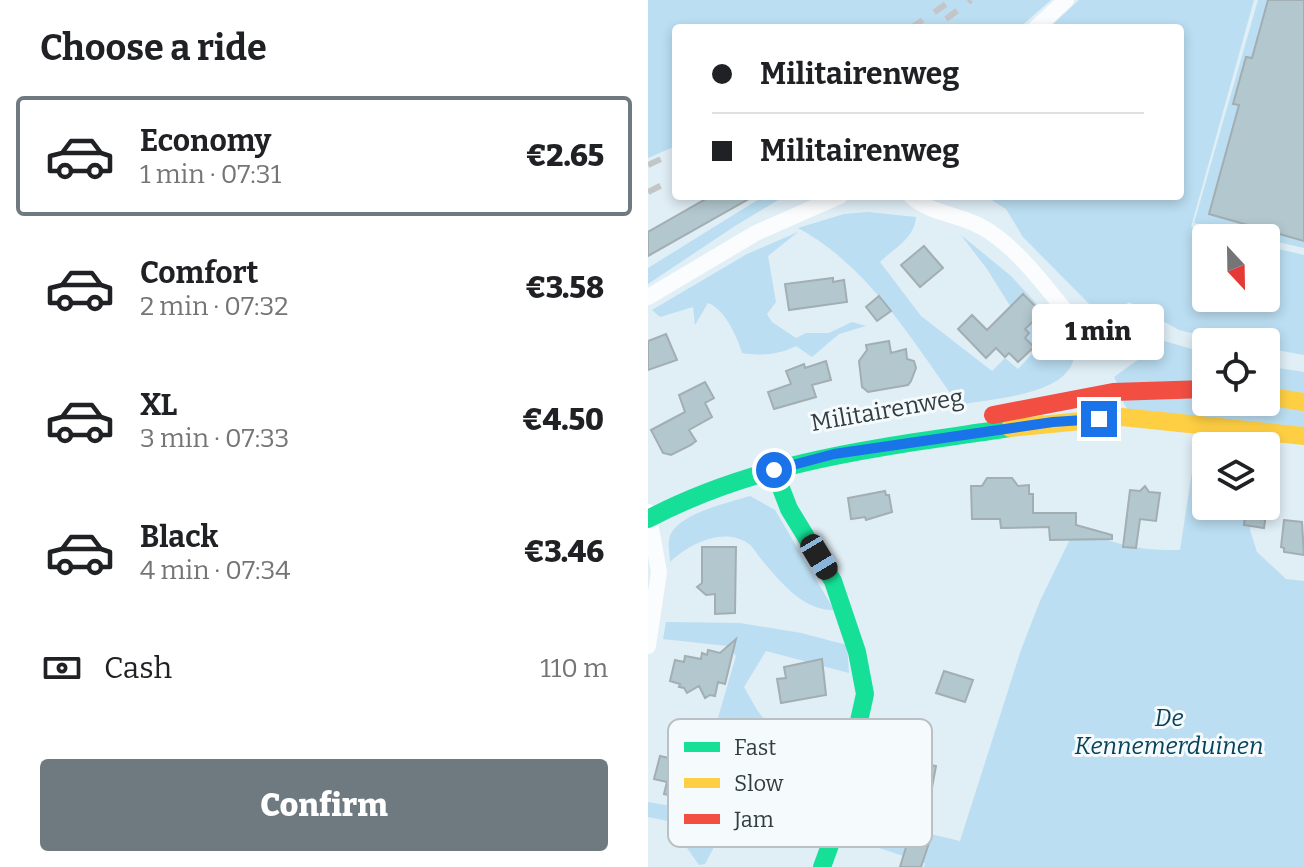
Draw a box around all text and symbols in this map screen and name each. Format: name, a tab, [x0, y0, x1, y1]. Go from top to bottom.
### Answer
text: Choose a ride	[40, 26, 267, 70]
text: Militairenweg	[760, 56, 959, 92]
icon: car	[44, 120, 116, 192]
text: Economy	[140, 123, 271, 159]
text: Militairenweg	[760, 133, 959, 169]
text: €2.65	[526, 138, 604, 174]
text: 1 min · 07:31	[140, 159, 281, 190]
north arrow	[1192, 224, 1280, 312]
map controls	[1192, 224, 1280, 520]
icon: car	[44, 252, 116, 324]
text: Comfort	[140, 255, 258, 291]
text: €3.58	[525, 270, 604, 306]
text: 2 min · 07:32	[140, 291, 288, 322]
callout: 1 min	[1033, 303, 1165, 359]
text: 1 min	[1065, 316, 1131, 347]
button: locate	[1192, 328, 1280, 416]
street label: Militairenweg	[809, 383, 965, 437]
icon: car	[44, 384, 116, 456]
text: XL	[140, 387, 177, 423]
route end	[1081, 401, 1117, 437]
text: €4.50	[522, 402, 604, 438]
text: 3 min · 07:33	[140, 423, 289, 454]
button: layers	[1192, 432, 1280, 520]
route start	[756, 452, 792, 488]
icon: car	[44, 516, 116, 588]
text: Black	[140, 519, 218, 555]
car	[796, 530, 842, 584]
text: €3.46	[524, 534, 604, 570]
text: 4 min · 07:34	[140, 555, 291, 586]
icon: cash	[40, 646, 84, 690]
text: Cash	[104, 650, 172, 686]
text: 110 m	[540, 653, 608, 684]
park label: De Kennemerduinen	[1075, 704, 1263, 760]
legend	[668, 719, 932, 847]
text: Fast	[734, 734, 776, 761]
button: Confirm	[40, 759, 608, 851]
text: Slow	[734, 770, 784, 797]
text: Jam	[733, 806, 774, 833]

